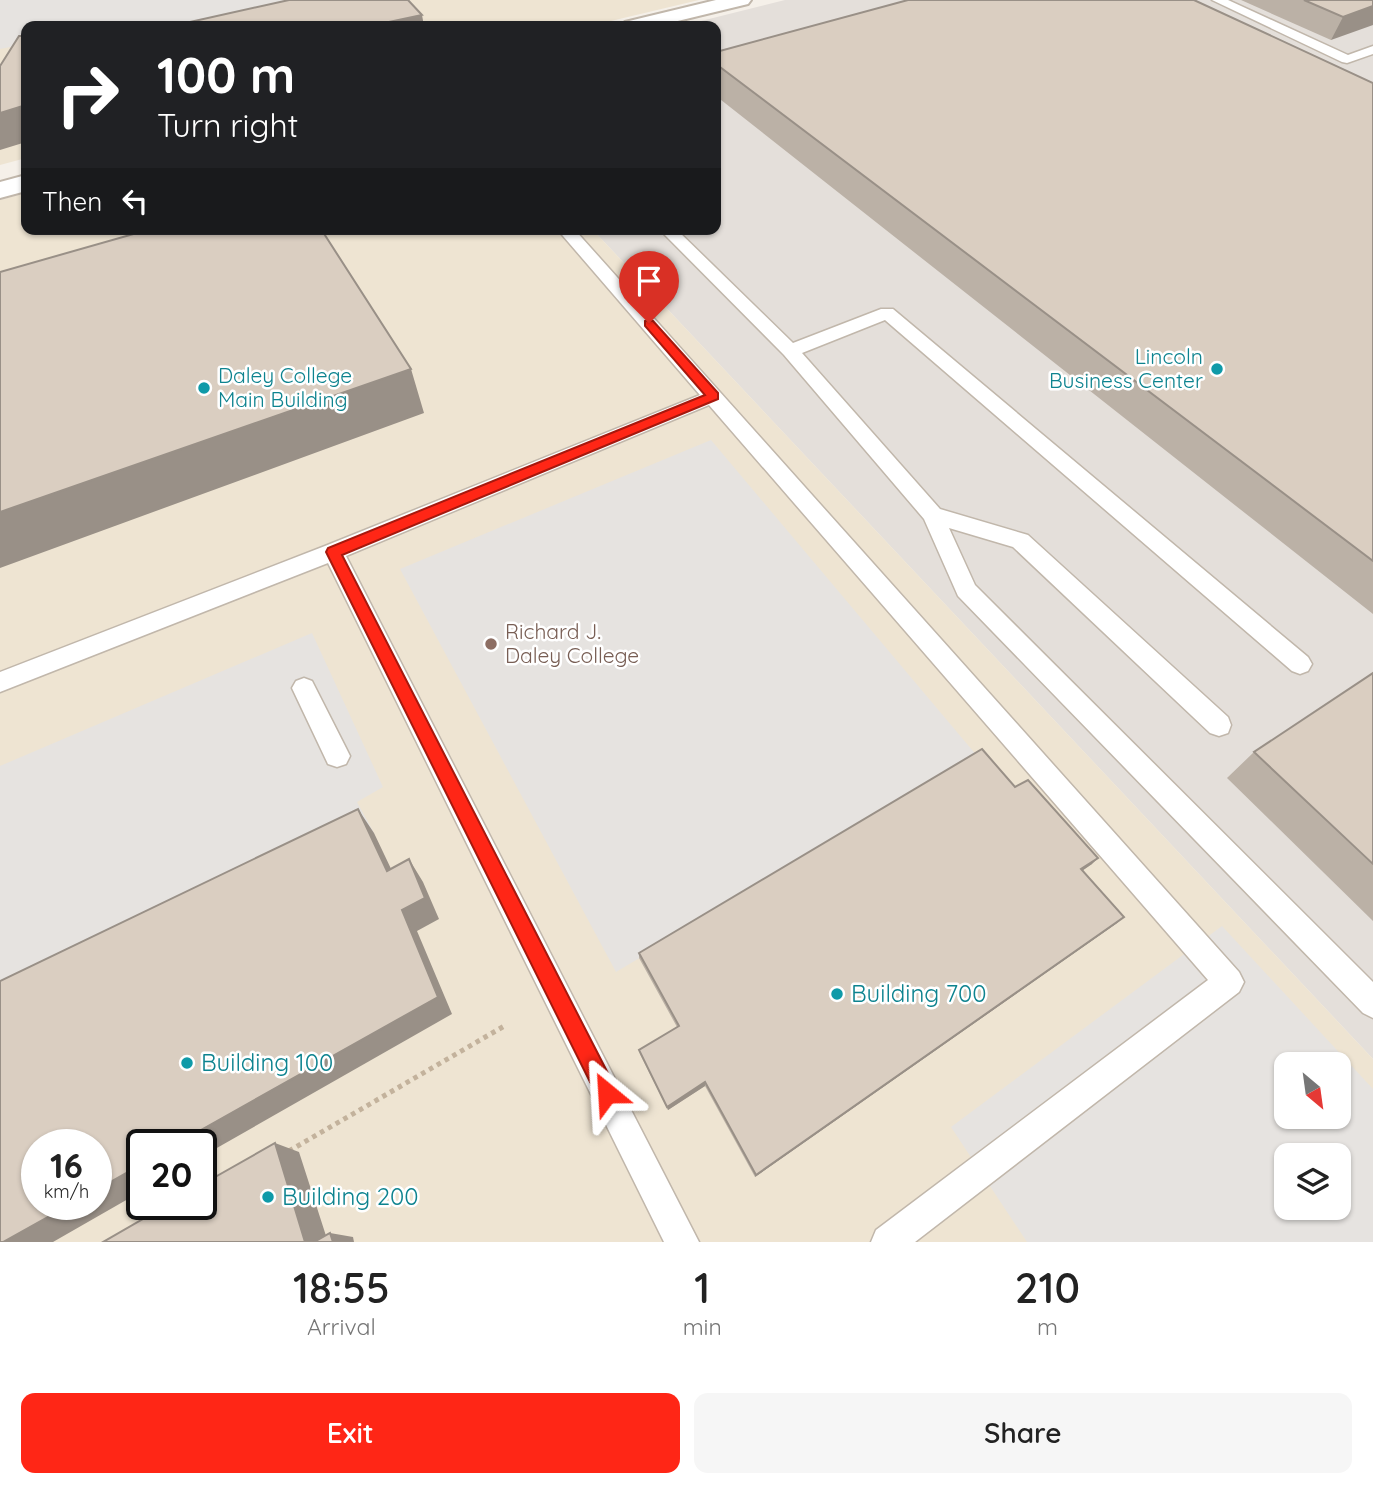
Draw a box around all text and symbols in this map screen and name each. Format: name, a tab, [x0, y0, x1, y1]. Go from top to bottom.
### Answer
text: 100 m	[157, 44, 295, 105]
icon: right	[42, 49, 133, 140]
text: Turn right	[157, 105, 298, 145]
icon: left	[116, 182, 154, 220]
text: Then	[42, 185, 102, 218]
pin	[619, 251, 679, 323]
icon: arrive	[630, 262, 668, 300]
place label: Lincoln Business Center	[1049, 343, 1203, 393]
marker: Lincoln Business Center	[1209, 361, 1225, 377]
place label: Daley College Main Building	[218, 362, 352, 412]
marker: Daley College Main Building	[196, 380, 212, 396]
place label: Richard J. Daley College	[505, 618, 639, 668]
marker: Richard J. Daley College	[483, 636, 499, 652]
place label: Building 700	[851, 978, 987, 1008]
marker: Building 700	[829, 986, 845, 1002]
place label: Building 100	[201, 1047, 333, 1077]
north arrow	[1274, 1052, 1351, 1129]
map controls	[1274, 1052, 1351, 1220]
marker: Building 100	[179, 1055, 195, 1071]
position arrow	[570, 1056, 644, 1130]
speed limit sign: 20	[126, 1129, 217, 1220]
text: 16	[50, 1143, 83, 1187]
button: layers	[1274, 1143, 1351, 1220]
text: km/h	[44, 1180, 89, 1203]
place label: Building 200	[282, 1181, 419, 1211]
marker: Building 200	[260, 1189, 276, 1205]
text: 18:55	[293, 1261, 390, 1314]
text: 1	[694, 1261, 710, 1314]
text: 210	[1015, 1261, 1080, 1314]
text: Arrival	[307, 1312, 376, 1341]
text: min	[683, 1312, 722, 1341]
text: m	[1037, 1312, 1058, 1341]
button: Exit	[21, 1393, 680, 1473]
button: Share	[694, 1393, 1352, 1473]

